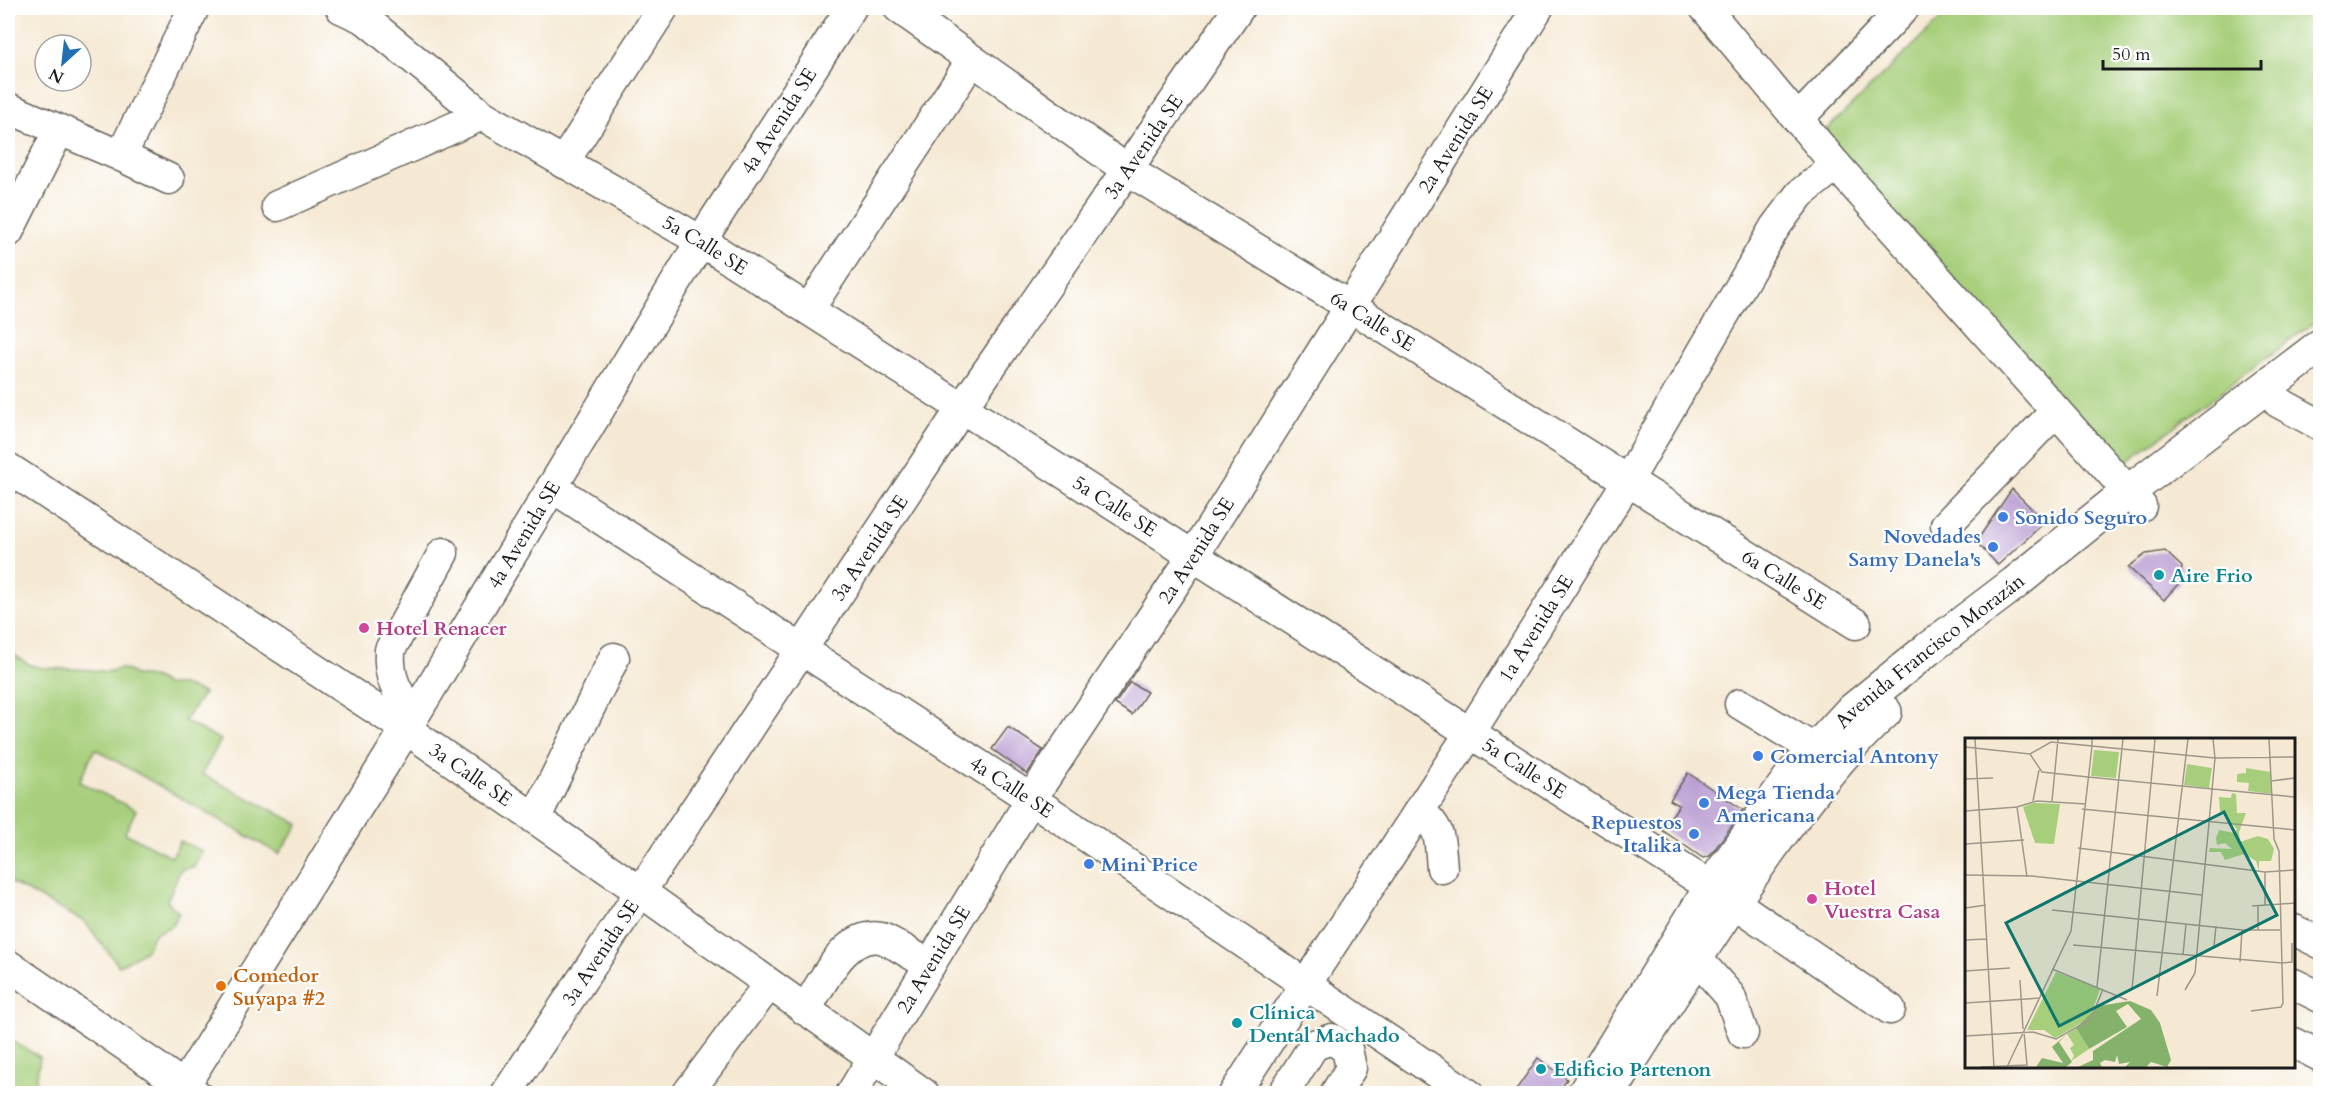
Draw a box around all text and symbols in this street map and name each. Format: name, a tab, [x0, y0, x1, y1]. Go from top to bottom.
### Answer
north arrow	[33, 33, 93, 93]
scale bar	[2103, 33, 2260, 71]
text: 50 m	[2112, 42, 2151, 67]
text: N	[45, 62, 68, 88]
street label: 4a Avenida SE	[734, 63, 823, 180]
street label: 2a Avenida SE	[1412, 81, 1500, 198]
street label: 3a Avenida SE	[1098, 89, 1189, 204]
street label: 5a Calle SE	[658, 209, 753, 281]
street label: 6a Calle SE	[1325, 284, 1420, 358]
street label: 5a Calle SE	[1067, 469, 1162, 543]
street label: 4a Avenida SE	[481, 476, 567, 594]
street label: 3a Avenida SE	[825, 490, 915, 606]
street label: 2a Avenida SE	[1152, 492, 1241, 609]
place label: Sonido Seguro	[2015, 504, 2147, 531]
marker: Sonido Seguro	[1996, 510, 2010, 524]
place label: Novedades Samy Danela's	[1848, 523, 1981, 573]
marker: Novedades Samy Danela's	[1986, 540, 2000, 554]
street label: 6a Calle SE	[1737, 543, 1832, 616]
place label: Aire Frio	[2171, 562, 2253, 589]
street label: Avenida Francisco Morazán	[1829, 567, 2031, 734]
marker: Aire Frio	[2152, 568, 2166, 582]
street label: 1a Avenida SE	[1492, 570, 1580, 687]
place label: Hotel Renacer	[376, 615, 508, 642]
marker: Hotel Renacer	[357, 621, 371, 635]
street label: 5a Calle SE	[1477, 731, 1572, 805]
street label: 3a Calle SE	[424, 736, 518, 813]
inset map	[1965, 738, 2295, 1068]
place label: Comercial Antony	[1770, 743, 1939, 770]
marker: Comercial Antony	[1751, 749, 1765, 763]
street label: 4a Calle SE	[964, 750, 1059, 825]
place label: Mega Tienda Americana	[1716, 779, 1835, 829]
marker: Mega Tienda Americana	[1697, 796, 1711, 810]
place label: Repuestos Italika	[1591, 809, 1682, 859]
marker: Repuestos Italika	[1687, 827, 1701, 841]
place label: Mini Price	[1101, 851, 1198, 878]
marker: Mini Price	[1082, 857, 1096, 871]
place label: Hotel Vuestra Casa	[1824, 875, 1940, 925]
marker: Hotel Vuestra Casa	[1805, 892, 1819, 906]
street label: 3a Avenida SE	[556, 895, 645, 1011]
street label: 2a Avenida SE	[890, 900, 977, 1018]
place label: Comedor Suyapa #2	[233, 962, 325, 1012]
marker: Comedor Suyapa #2	[214, 979, 228, 993]
place label: Clínica Dental Machado	[1249, 999, 1400, 1049]
marker: Clínica Dental Machado	[1230, 1016, 1244, 1030]
place label: Edificio Partenon	[1553, 1056, 1711, 1083]
marker: Edificio Partenon	[1534, 1062, 1548, 1076]

